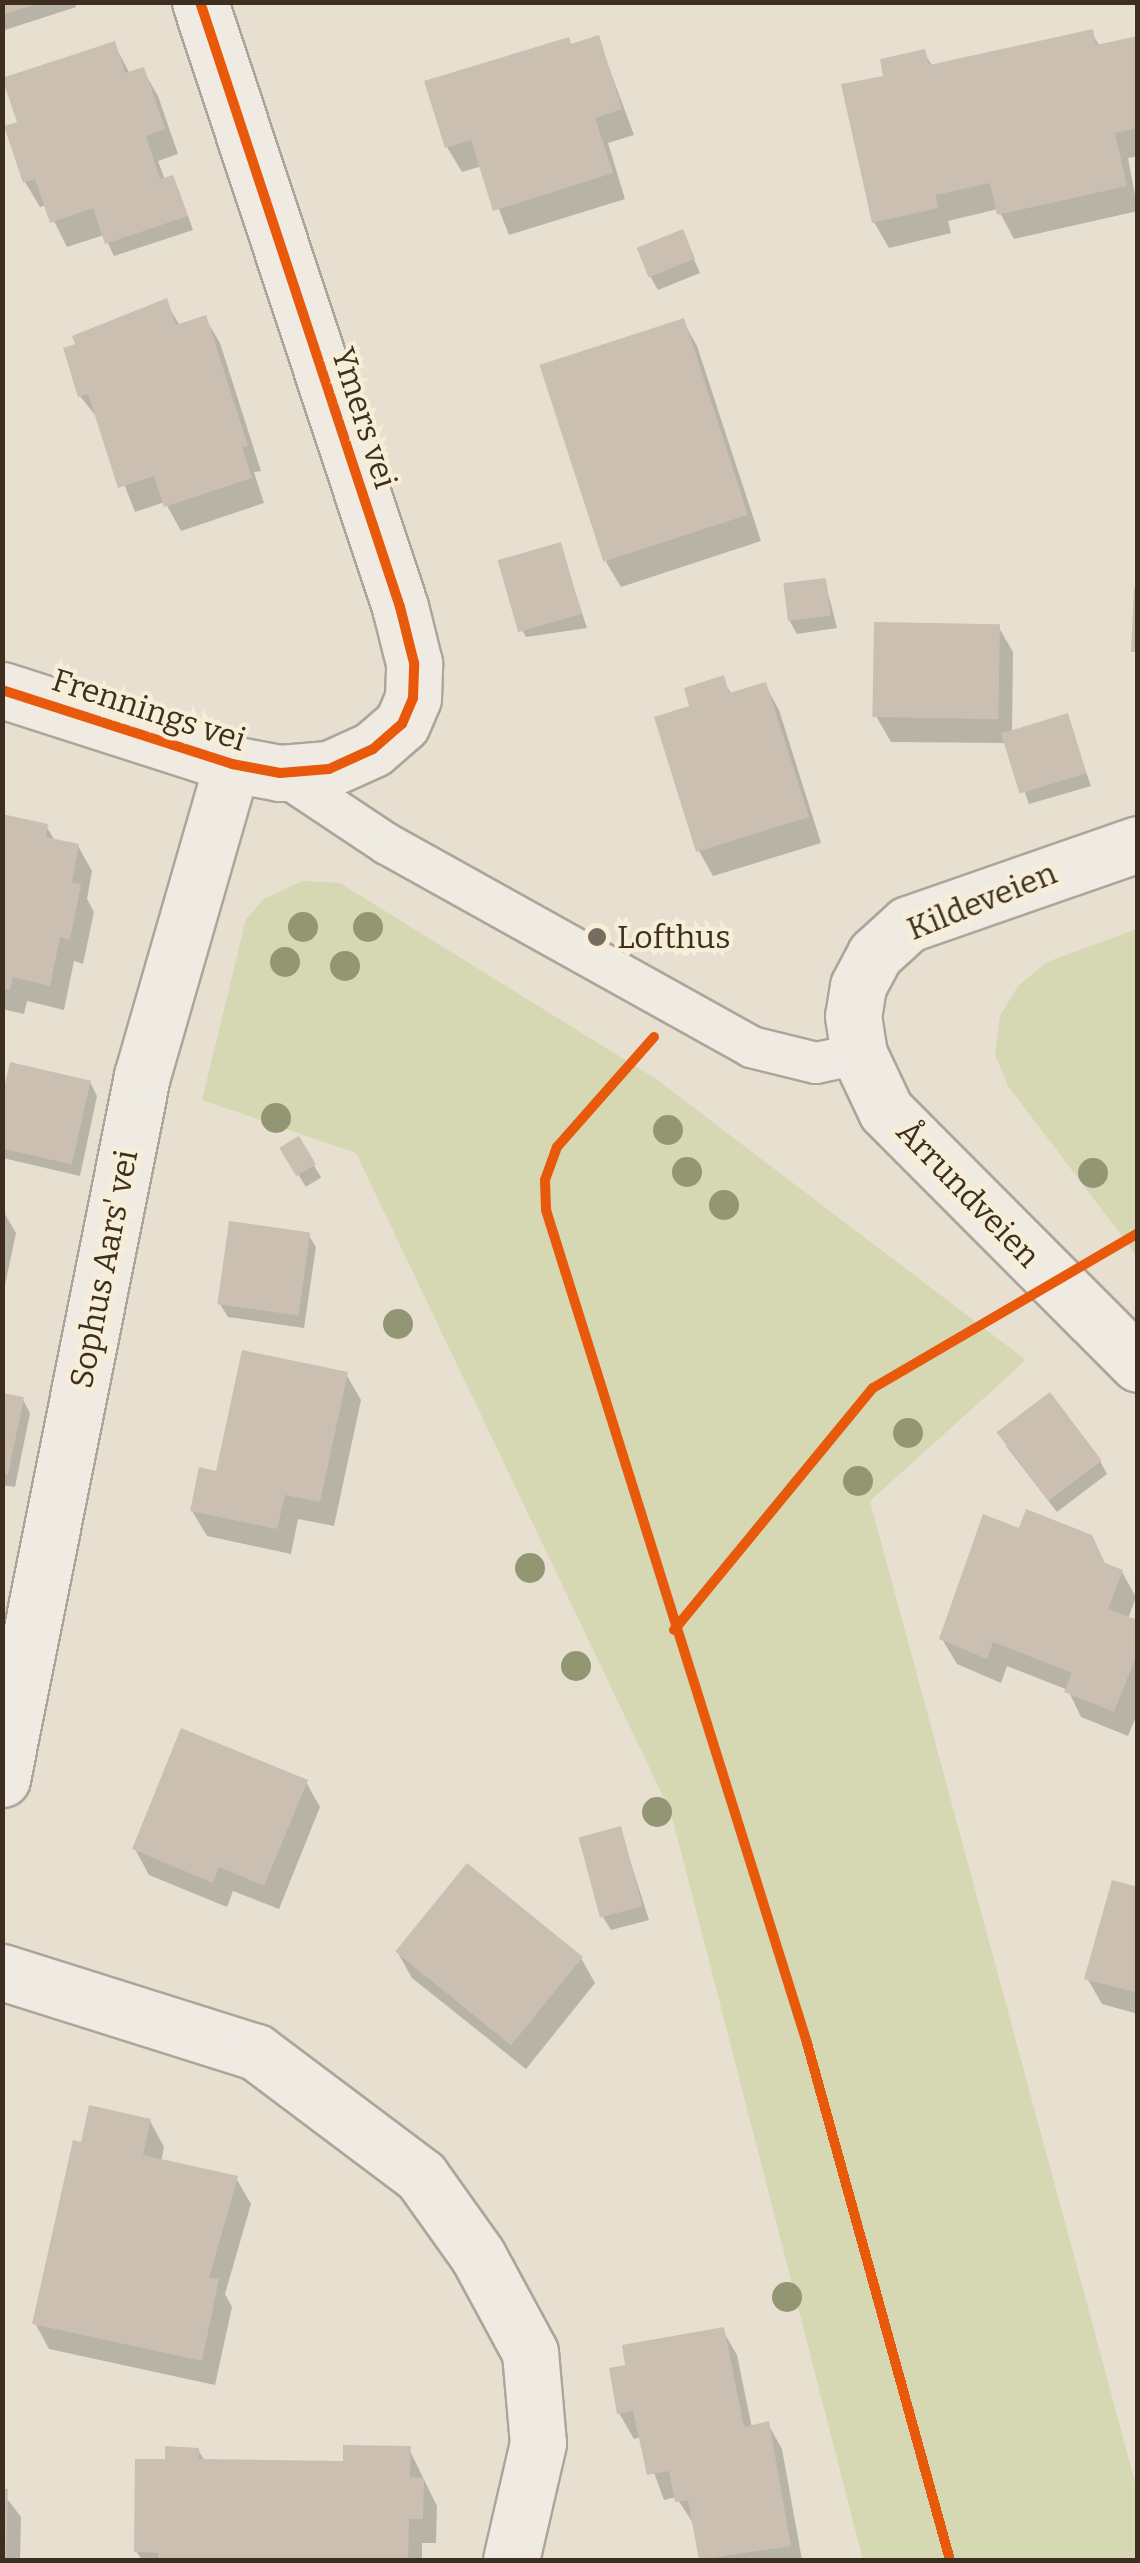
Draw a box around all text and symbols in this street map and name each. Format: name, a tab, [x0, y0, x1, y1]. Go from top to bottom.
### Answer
street label: Ymers vei	[323, 343, 405, 493]
street label: Frennings vei	[47, 661, 251, 759]
street label: Kildeveien	[902, 854, 1062, 948]
place label: Lofthus	[617, 918, 730, 956]
marker: Lofthus	[586, 926, 608, 948]
street label: Årrundveien	[888, 1113, 1048, 1275]
street label: Sophus Aars' vei	[62, 1147, 146, 1391]

